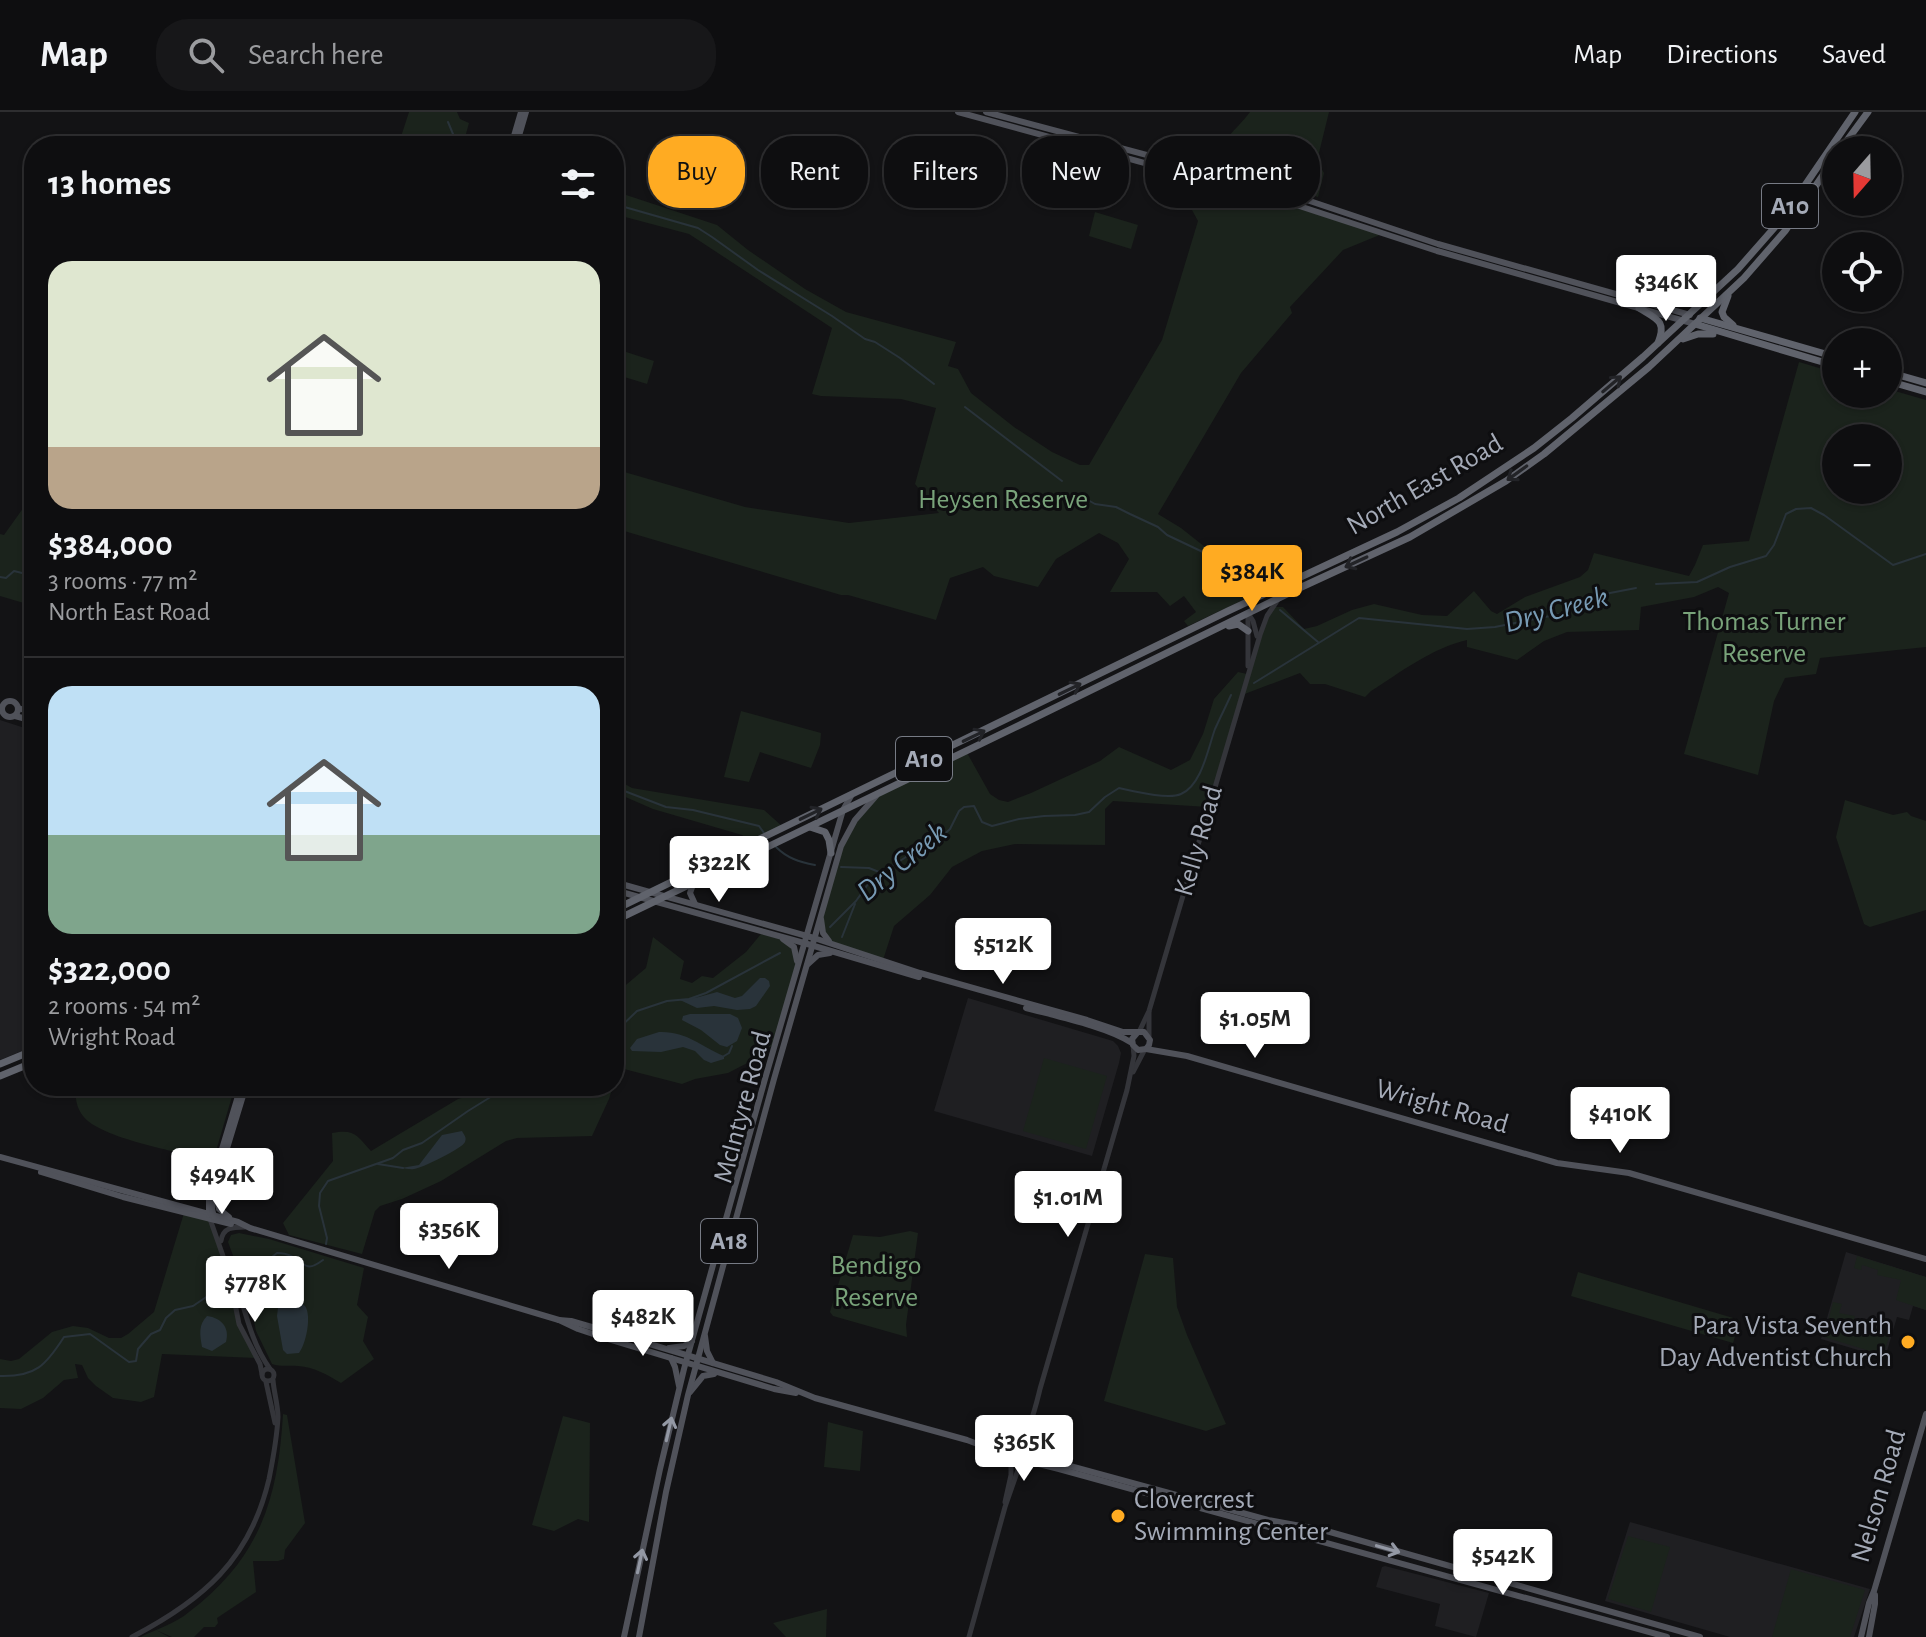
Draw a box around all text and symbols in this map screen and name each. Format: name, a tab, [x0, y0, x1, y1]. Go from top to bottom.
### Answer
search box	[156, 19, 716, 91]
icon: search	[184, 33, 228, 77]
text: Map	[40, 36, 108, 74]
text: Search here	[248, 40, 384, 70]
text: Map	[1573, 41, 1622, 69]
text: Directions	[1666, 41, 1778, 69]
text: Saved	[1822, 41, 1886, 69]
chip: Buy	[648, 136, 745, 208]
chip: Rent	[761, 136, 868, 208]
chip: Filters	[884, 136, 1006, 208]
chip: New	[1022, 136, 1129, 208]
chip: Apartment	[1145, 136, 1320, 208]
north arrow	[1822, 136, 1902, 216]
map controls	[1822, 136, 1902, 504]
icon: filters	[556, 162, 600, 206]
text: 13 homes	[48, 167, 171, 201]
road number: A10	[1762, 184, 1818, 228]
button: locate	[1822, 232, 1902, 312]
pin: $346K	[1610, 255, 1722, 323]
text: $346K	[1634, 268, 1698, 294]
icon: home	[252, 313, 396, 457]
button: +	[1822, 328, 1902, 408]
one-way arrow	[1601, 375, 1622, 393]
button: −	[1822, 424, 1902, 504]
street label: North East Road	[1342, 429, 1508, 541]
one-way arrow	[1507, 465, 1529, 481]
park label: Heysen Reserve	[918, 486, 1088, 514]
text: $384,000	[48, 528, 173, 562]
pin: $384K	[1196, 545, 1308, 613]
one-way arrow	[1344, 555, 1369, 570]
text: $384K	[1220, 558, 1284, 584]
text: 3 rooms · 77 m²	[48, 568, 197, 594]
water label: Dry Creek	[1501, 582, 1611, 638]
text: North East Road	[48, 599, 210, 625]
park label: Thomas Turner Reserve	[1683, 608, 1845, 668]
one-way arrow	[1057, 681, 1081, 696]
one-way arrow	[962, 727, 985, 742]
road number: A10	[896, 737, 952, 781]
icon: home	[252, 738, 396, 882]
street label: Kelly Road	[1170, 783, 1228, 899]
one-way arrow	[799, 806, 823, 821]
water label: Dry Creek	[851, 817, 953, 907]
pin: $322K	[663, 836, 775, 904]
text: $322K	[688, 849, 750, 875]
pin: $512K	[947, 918, 1059, 986]
text: $512K	[973, 931, 1033, 957]
text: $322,000	[48, 953, 171, 987]
pin: $1.05M	[1190, 992, 1320, 1060]
text: 2 rooms · 54 m²	[48, 993, 200, 1019]
text: $1.05M	[1219, 1005, 1291, 1031]
text: Wright Road	[48, 1024, 175, 1050]
street label: McIntyre Road	[709, 1028, 777, 1186]
street label: Wright Road	[1372, 1075, 1512, 1139]
pin: $410K	[1564, 1087, 1676, 1155]
text: $410K	[1589, 1100, 1651, 1126]
pin: $494K	[166, 1148, 278, 1216]
text: $494K	[189, 1161, 255, 1187]
pin: $1.01M	[1003, 1171, 1133, 1239]
text: $1.01M	[1033, 1184, 1103, 1210]
pin: $356K	[393, 1203, 505, 1271]
text: $356K	[418, 1216, 480, 1242]
road number: A18	[701, 1219, 757, 1263]
park label: Bendigo Reserve	[831, 1252, 921, 1312]
pin: $778K	[199, 1256, 311, 1324]
text: $778K	[224, 1269, 286, 1295]
pin: $482K	[587, 1290, 699, 1358]
text: $482K	[610, 1303, 676, 1329]
place label: Para Vista Seventh Day Adventist Church	[1659, 1312, 1892, 1372]
marker: Para Vista Seventh Day Adventist Church	[1899, 1333, 1917, 1351]
pin: $365K	[968, 1415, 1080, 1483]
one-way arrow	[663, 1417, 678, 1443]
street label: Nelson Road	[1847, 1426, 1911, 1566]
text: $365K	[993, 1428, 1055, 1454]
place label: Clovercrest Swimming Center	[1134, 1486, 1328, 1546]
marker: Clovercrest Swimming Center	[1109, 1507, 1127, 1525]
pin: $542K	[1447, 1529, 1559, 1597]
one-way arrow	[1375, 1542, 1401, 1557]
text: $542K	[1471, 1542, 1535, 1568]
one-way arrow	[633, 1548, 648, 1574]

